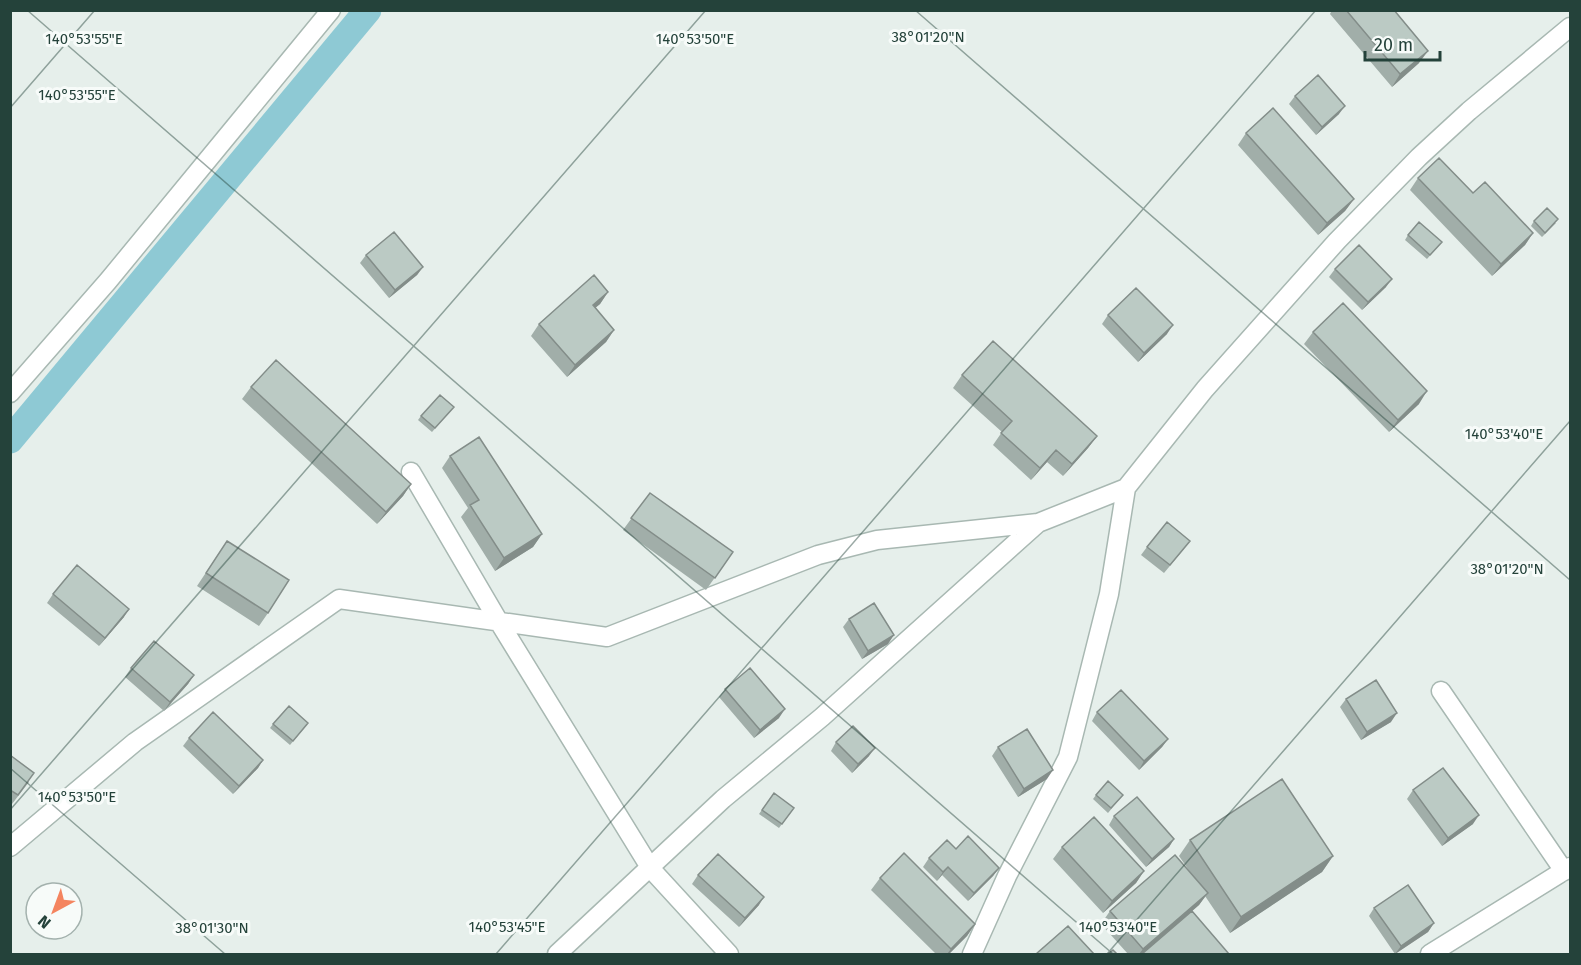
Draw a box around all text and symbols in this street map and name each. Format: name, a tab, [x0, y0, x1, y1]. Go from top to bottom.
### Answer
scale bar	[1365, 24, 1440, 62]
text: 38°01'20"N	[891, 28, 965, 46]
text: 140°53'55"E	[45, 30, 123, 48]
text: 140°53'50"E	[656, 30, 734, 48]
text: 20 m	[1374, 34, 1413, 56]
text: 140°53'55"E	[38, 86, 116, 104]
text: 140°53'40"E	[1465, 425, 1543, 443]
text: 38°01'20"N	[1470, 560, 1544, 578]
text: 140°53'50"E	[38, 788, 116, 806]
north arrow	[24, 881, 84, 941]
text: N	[34, 911, 55, 933]
text: 140°53'45"E	[468, 918, 546, 936]
text: 140°53'40"E	[1079, 918, 1157, 936]
text: 38°01'30"N	[175, 919, 249, 937]

